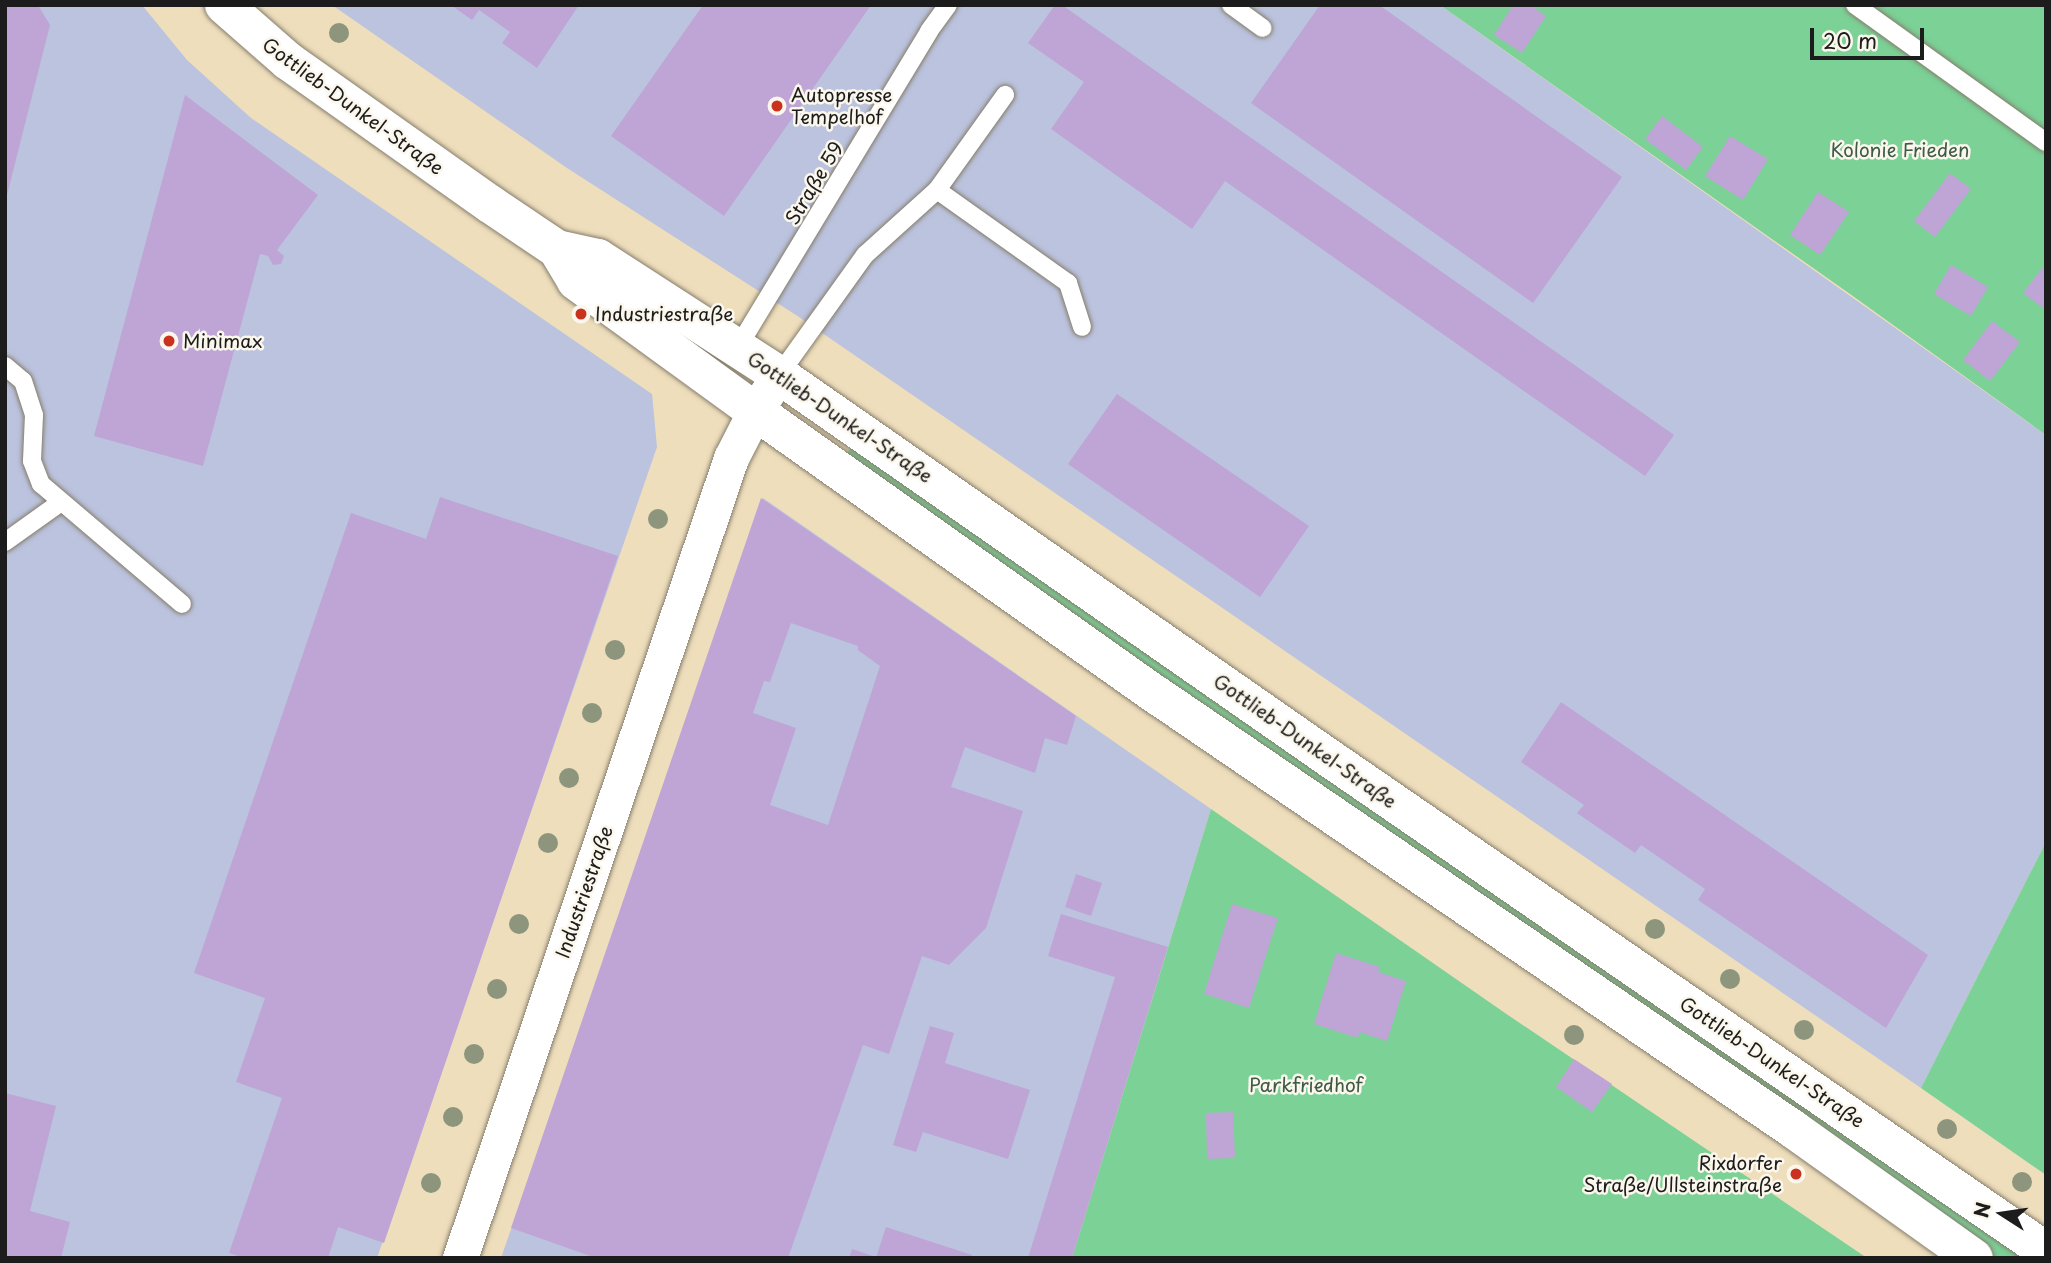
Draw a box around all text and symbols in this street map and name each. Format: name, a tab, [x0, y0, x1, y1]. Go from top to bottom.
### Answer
scale bar	[1813, 14, 1927, 58]
text: 20 m	[1823, 24, 1877, 56]
street label: Gottlieb-Dunkel-Straße	[258, 33, 448, 179]
place label: Autopresse Tempelhof	[791, 84, 892, 128]
marker: Autopresse Tempelhof	[769, 98, 785, 114]
street label: Straße 59	[780, 137, 848, 229]
park label: Kolonie Frieden	[1830, 139, 1970, 161]
place label: Industriestraße	[595, 303, 733, 325]
marker: Industriestraße	[573, 306, 589, 322]
place label: Minimax	[183, 330, 262, 352]
marker: Minimax	[161, 333, 177, 349]
street label: Gottlieb-Dunkel-Straße	[743, 347, 937, 487]
street label: Gottlieb-Dunkel-Straße	[1209, 669, 1401, 813]
street label: Industriestraße	[551, 823, 617, 961]
street label: Gottlieb-Dunkel-Straße	[1675, 992, 1869, 1132]
park label: Parkfriedhof	[1249, 1074, 1363, 1096]
place label: Rixdorfer Straße/Ullsteinstraße	[1583, 1152, 1782, 1196]
marker: Rixdorfer Straße/Ullsteinstraße	[1788, 1166, 1804, 1182]
north arrow	[1967, 1179, 2037, 1249]
text: N	[1966, 1199, 1997, 1220]

